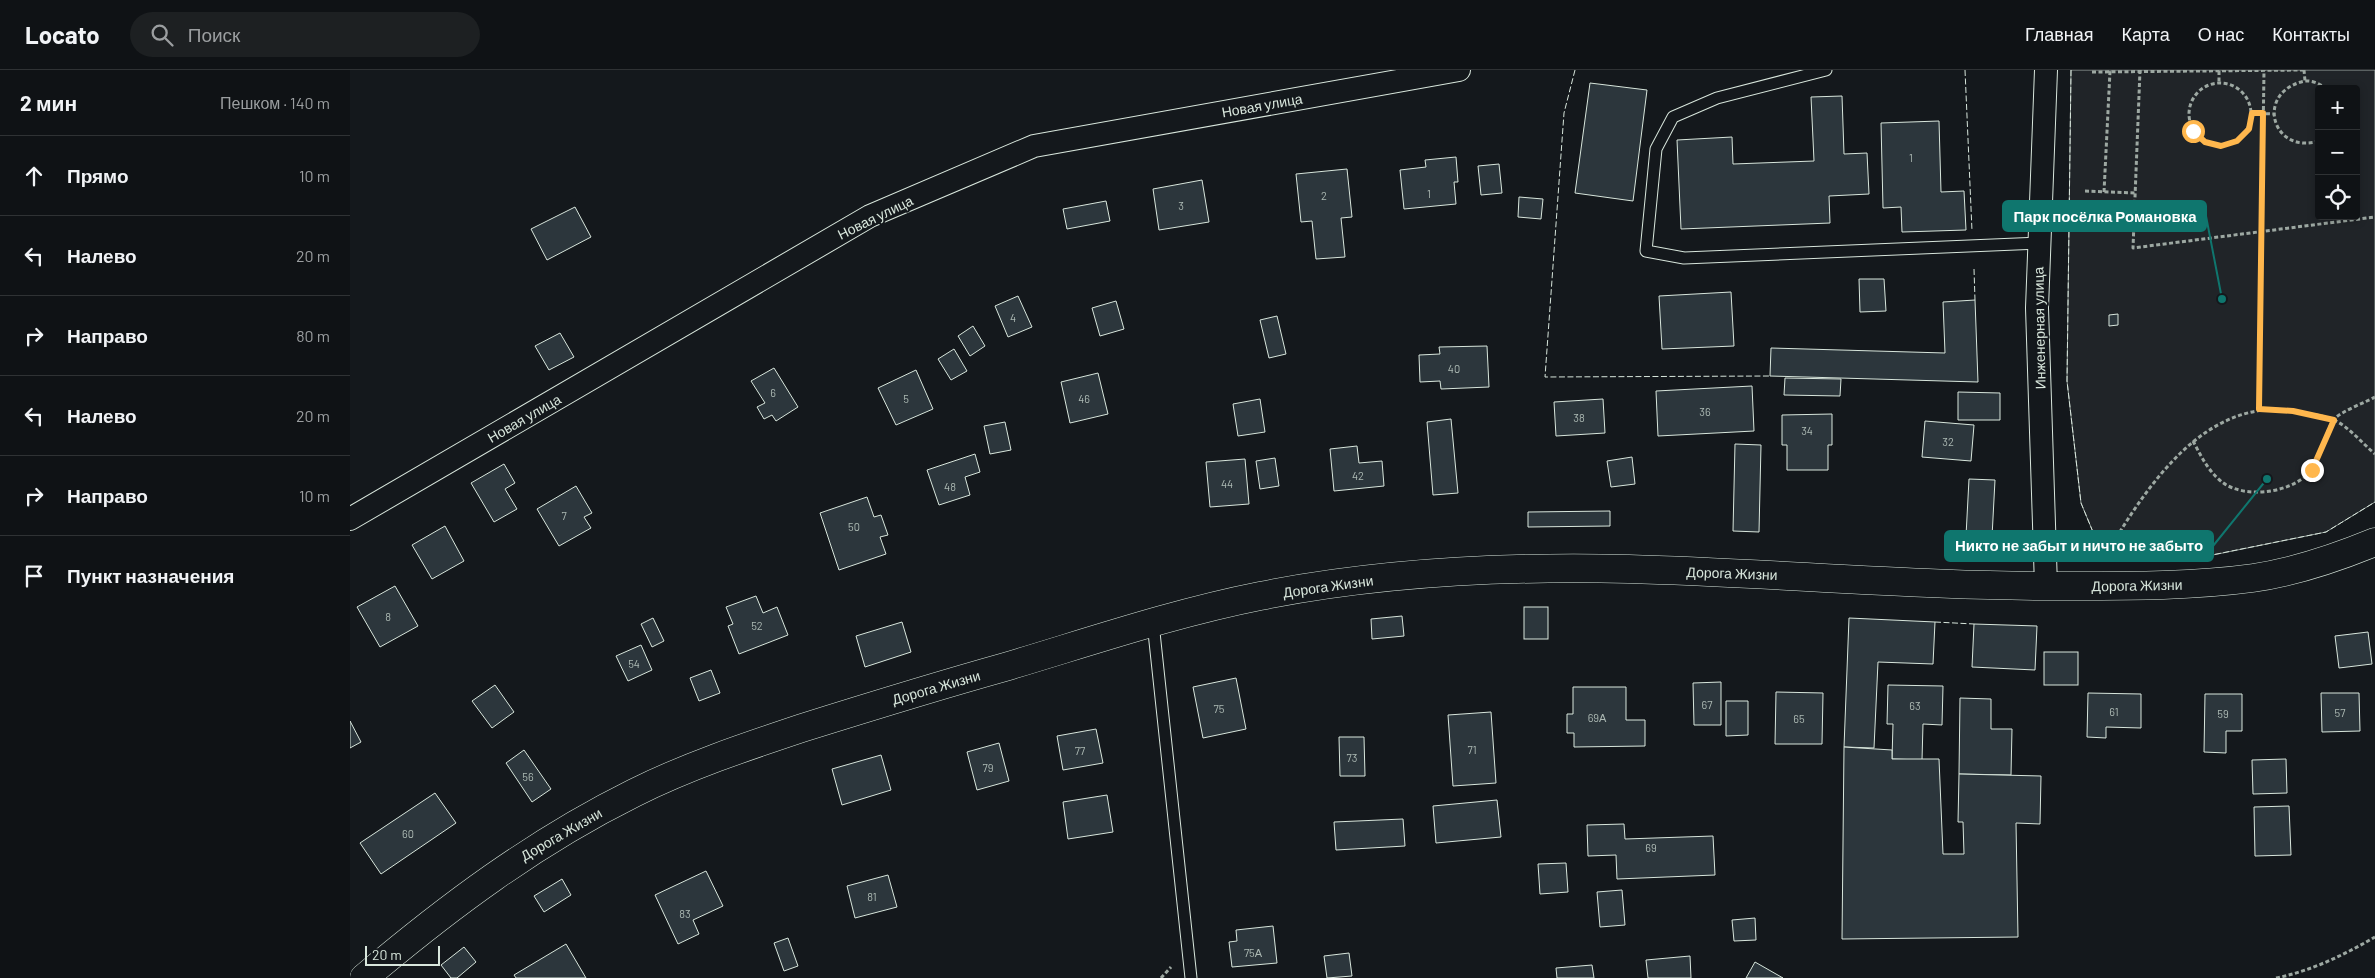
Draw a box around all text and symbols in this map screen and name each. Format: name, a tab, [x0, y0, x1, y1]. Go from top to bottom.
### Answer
search box	[130, 12, 480, 57]
text: Locato	[25, 20, 100, 49]
icon: search	[148, 21, 176, 49]
text: Поиск	[188, 23, 240, 46]
text: Главная	[2025, 23, 2094, 45]
text: Карта	[2122, 23, 2170, 45]
text: О нас	[2198, 23, 2244, 45]
text: Контакты	[2272, 23, 2350, 45]
map controls	[2315, 85, 2360, 220]
button: +	[2315, 85, 2360, 130]
street label: Новая улица	[1220, 89, 1304, 120]
text: 2 мин	[20, 90, 77, 115]
text: Пешком · 140 m	[220, 93, 330, 112]
route start	[2182, 120, 2205, 143]
button: −	[2315, 130, 2360, 175]
house number: 1	[1909, 151, 1913, 164]
icon: ahead	[20, 162, 48, 190]
text: Прямо	[67, 164, 129, 187]
text: 10 m	[299, 166, 330, 185]
button: locate	[2315, 175, 2360, 220]
house number: 1	[1427, 187, 1431, 200]
house number: 2	[1321, 189, 1327, 202]
street label: Новая улица	[834, 191, 916, 243]
house number: 3	[1178, 199, 1184, 212]
callout: Парк посёлка Романовка	[2003, 201, 2206, 231]
text: Парк посёлка Романовка	[2013, 207, 2197, 225]
icon: left	[20, 242, 48, 270]
text: Налево	[67, 244, 137, 267]
text: 20 m	[296, 246, 330, 265]
street label: Инженерная улица	[2029, 266, 2049, 389]
house number: 4	[1010, 311, 1016, 324]
icon: right	[20, 322, 48, 350]
text: Направо	[67, 324, 148, 347]
text: 80 m	[296, 326, 330, 345]
house number: 40	[1448, 362, 1460, 375]
house number: 6	[770, 386, 776, 399]
street label: Новая улица	[484, 390, 564, 446]
house number: 5	[903, 392, 909, 405]
house number: 46	[1078, 392, 1090, 405]
icon: left	[20, 402, 48, 430]
text: Налево	[67, 404, 137, 427]
house number: 36	[1699, 405, 1711, 418]
text: 20 m	[296, 406, 330, 425]
house number: 38	[1573, 411, 1585, 424]
house number: 34	[1801, 424, 1813, 437]
house number: 32	[1942, 435, 1954, 448]
route end	[2301, 459, 2324, 482]
house number: 42	[1352, 469, 1364, 482]
house number: 44	[1221, 477, 1233, 490]
house number: 48	[944, 480, 956, 493]
icon: right	[20, 482, 48, 510]
text: Направо	[67, 484, 148, 507]
text: 10 m	[299, 486, 330, 505]
house number: 7	[561, 509, 567, 522]
house number: 50	[848, 520, 860, 533]
callout: Никто не забыт и ничто не забыто	[1945, 531, 2213, 561]
text: Никто не забыт и ничто не забыто	[1955, 536, 2203, 554]
icon: arrive	[20, 562, 48, 590]
street label: Дорога Жизни	[1686, 563, 1778, 583]
text: Пункт назначения	[67, 564, 234, 587]
street label: Дорога Жизни	[1282, 571, 1374, 601]
street label: Дорога Жизни	[2091, 576, 2183, 594]
house number: 8	[385, 610, 391, 623]
house number: 52	[751, 619, 763, 632]
house number: 54	[628, 657, 640, 670]
street label: Дорога Жизни	[890, 666, 982, 708]
house number: 67	[1702, 698, 1712, 711]
house number: 63	[1909, 699, 1921, 712]
house number: 75	[1214, 702, 1225, 715]
house number: 61	[2109, 705, 2119, 718]
house number: 57	[2335, 706, 2345, 719]
house number: 59	[2217, 707, 2229, 720]
house number: 69А	[1588, 711, 1607, 724]
house number: 65	[1793, 712, 1805, 725]
house number: 71	[1467, 743, 1477, 756]
house number: 77	[1075, 744, 1085, 757]
house number: 73	[1347, 751, 1357, 764]
house number: 79	[983, 761, 994, 774]
house number: 56	[522, 770, 534, 783]
street label: Дорога Жизни	[517, 804, 605, 864]
house number: 60	[402, 827, 414, 840]
house number: 69	[1645, 841, 1657, 854]
house number: 81	[867, 890, 877, 903]
house number: 83	[679, 907, 691, 920]
scale bar	[365, 943, 440, 966]
text: 20 m	[372, 946, 402, 963]
house number: 75А	[1244, 946, 1263, 959]

